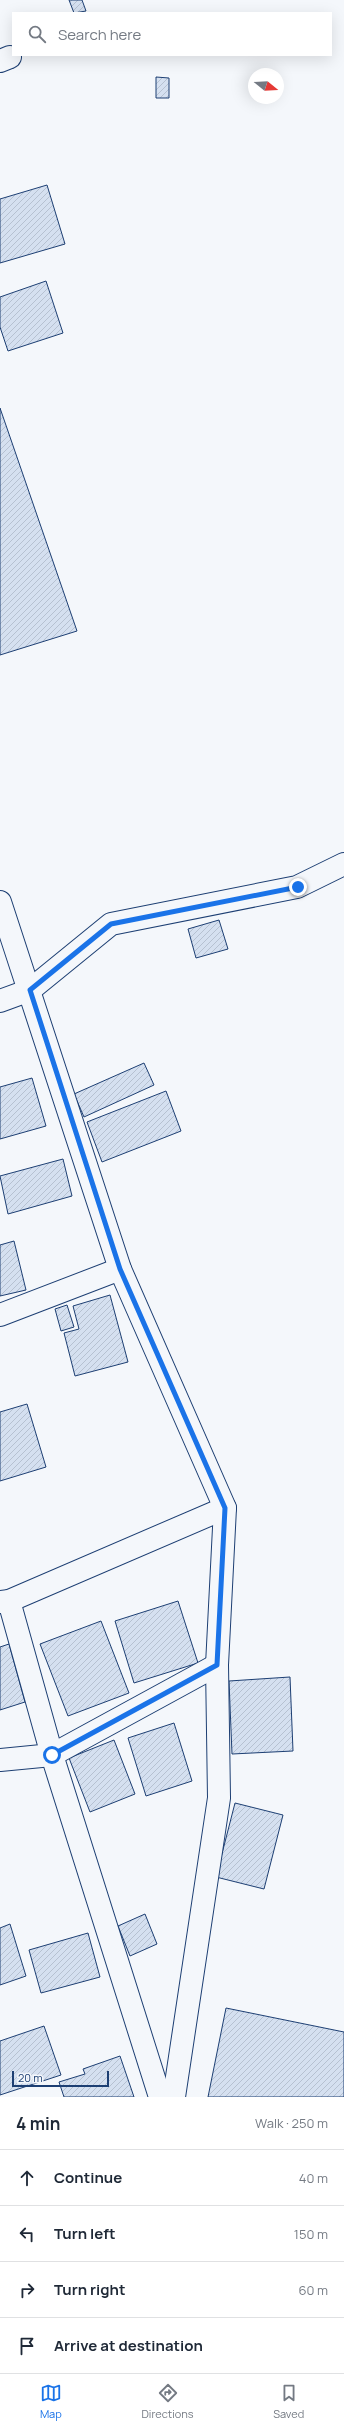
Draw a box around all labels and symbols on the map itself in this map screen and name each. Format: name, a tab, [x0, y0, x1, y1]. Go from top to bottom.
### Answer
north arrow	[248, 68, 284, 104]
route end	[289, 878, 307, 896]
route start	[43, 1746, 61, 1764]
scale bar	[12, 2069, 109, 2088]

